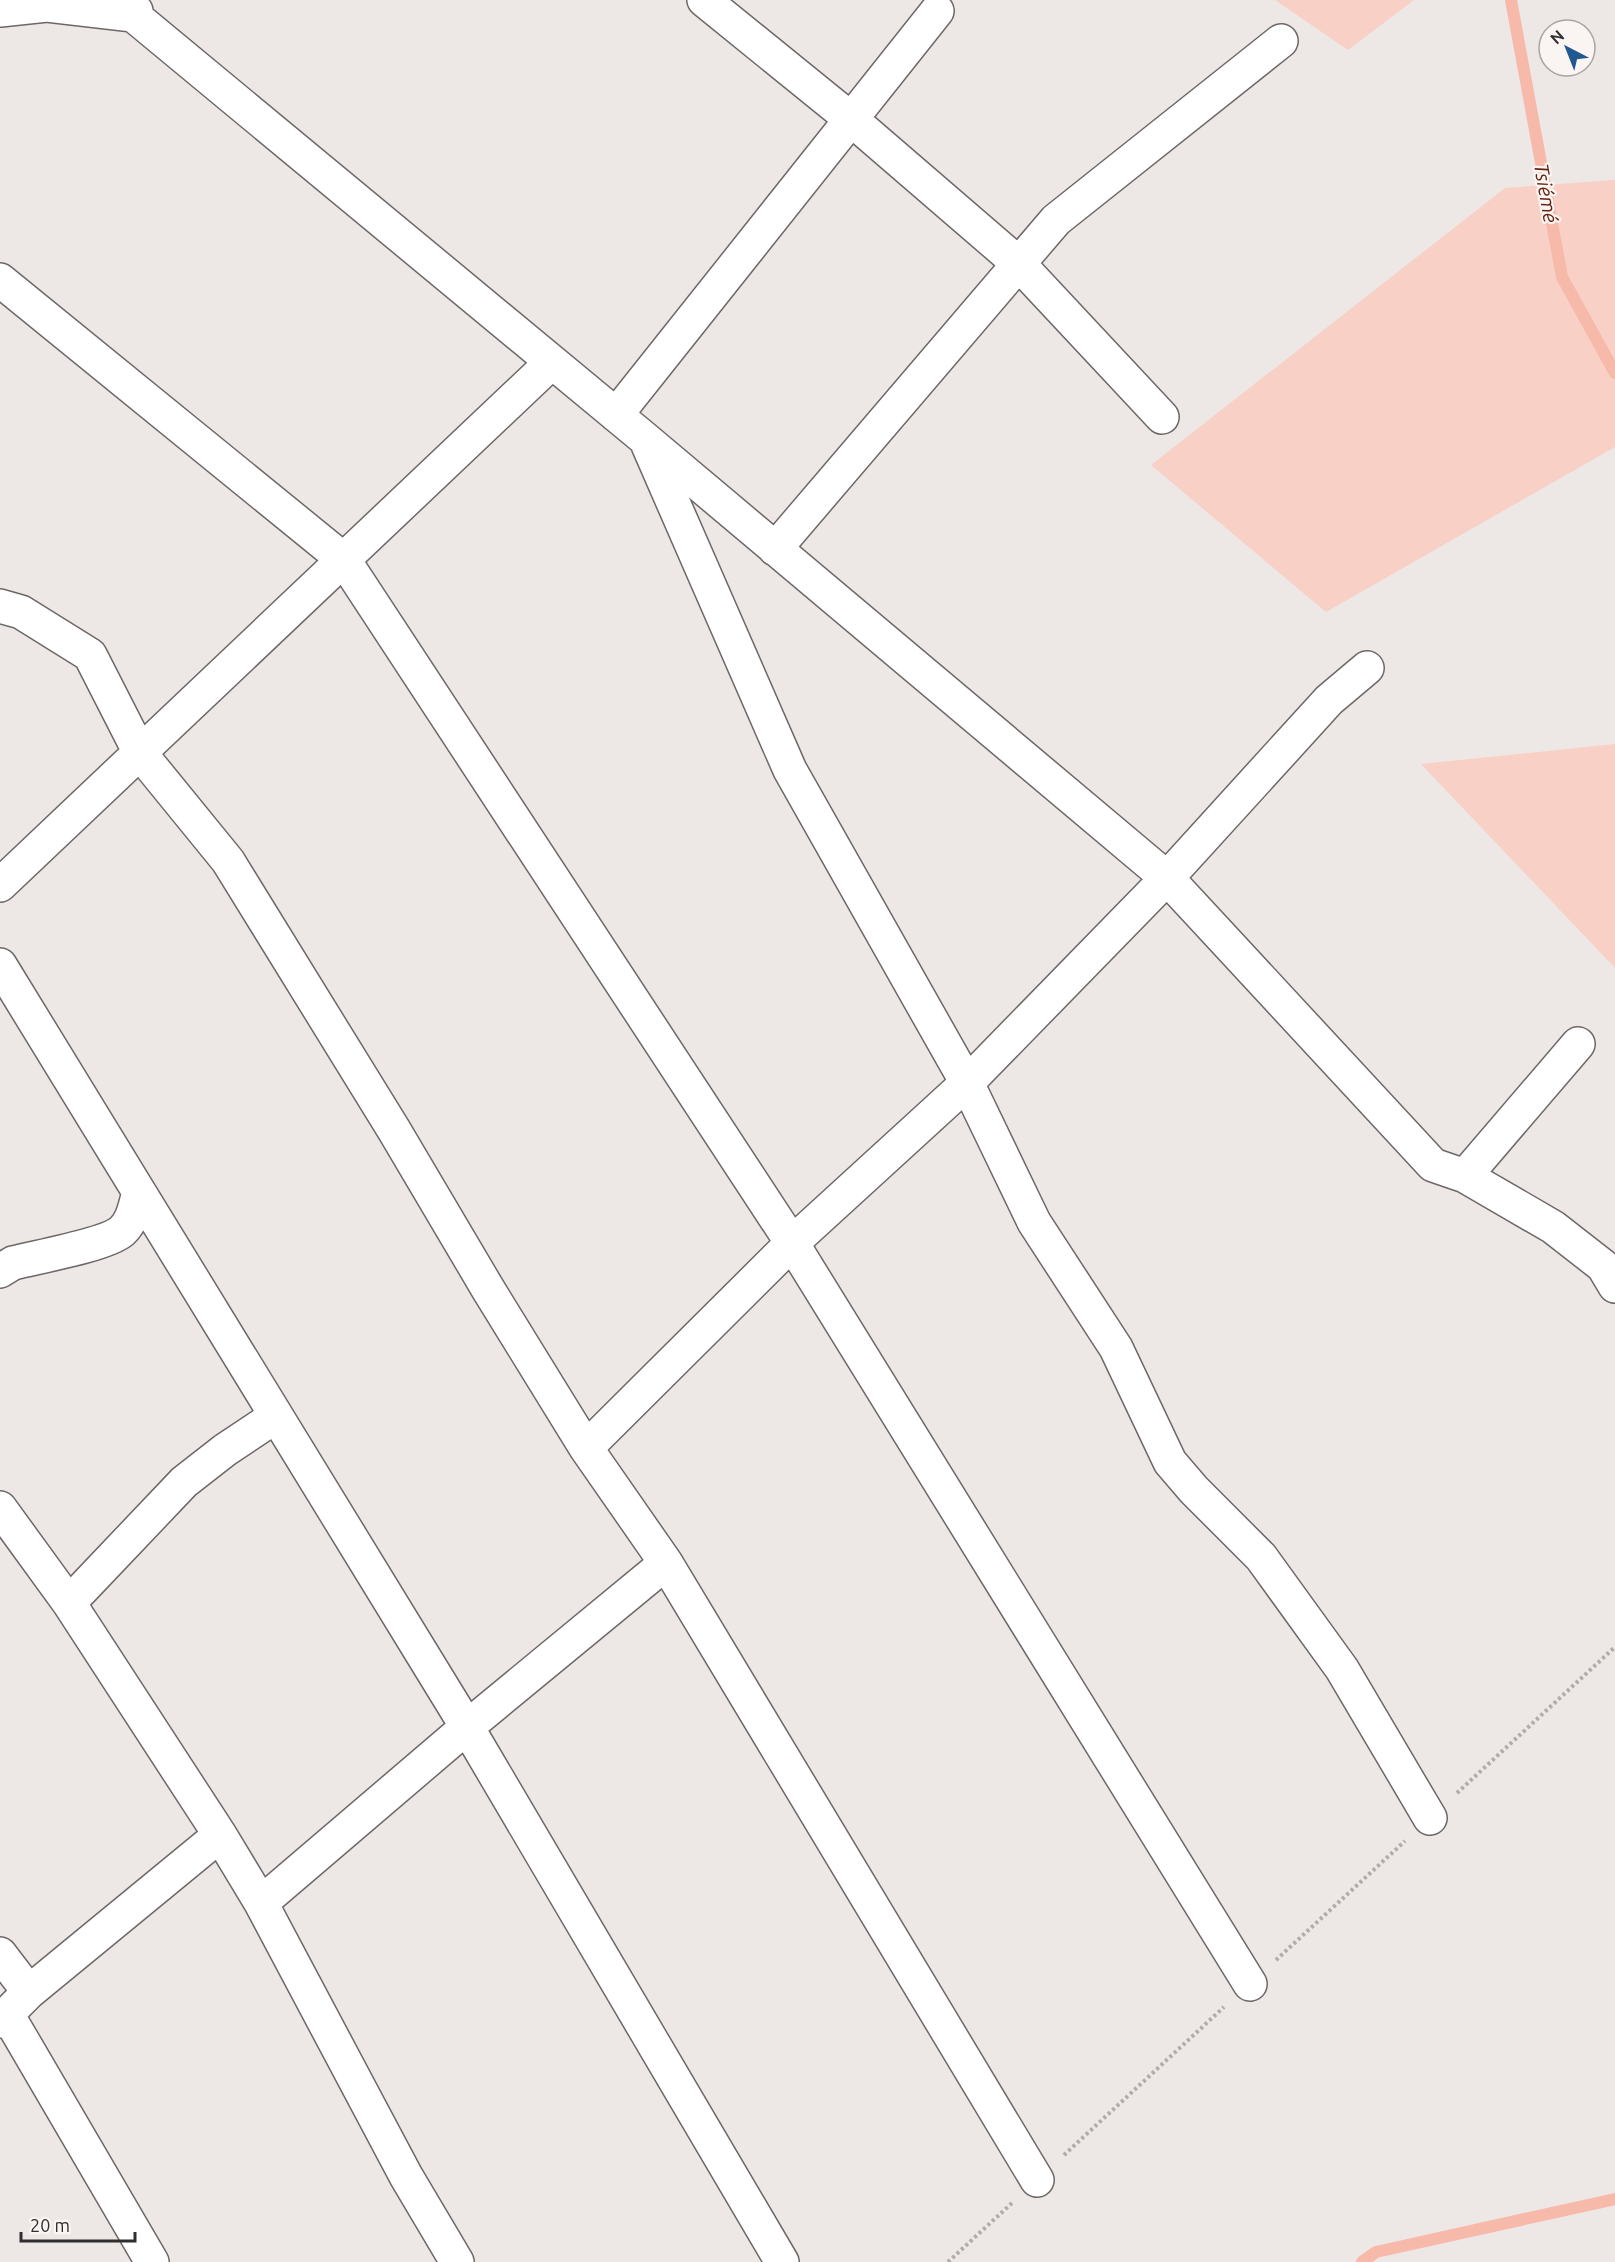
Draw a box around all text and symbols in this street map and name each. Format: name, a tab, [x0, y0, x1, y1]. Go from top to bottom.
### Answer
north arrow	[1537, 18, 1597, 78]
text: N	[1547, 26, 1567, 48]
water label: Tsiémé	[1530, 161, 1563, 224]
scale bar	[21, 2205, 135, 2243]
text: 20 m	[30, 2215, 70, 2235]

